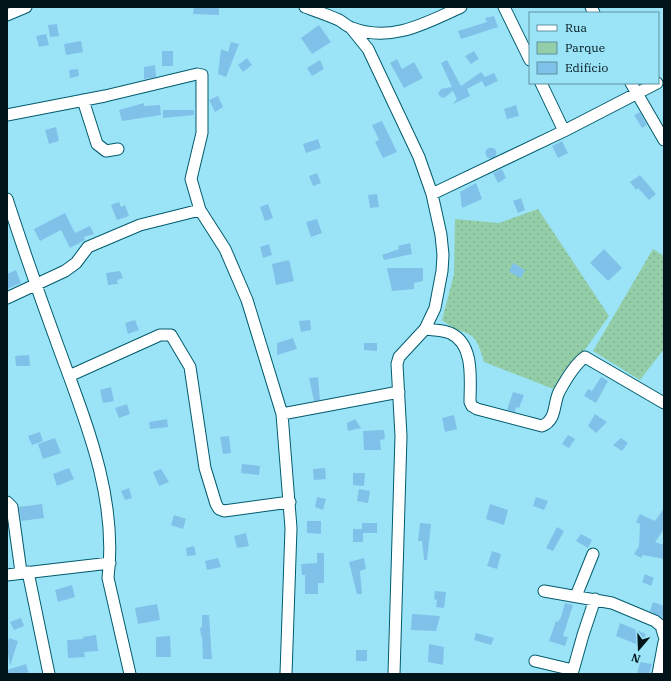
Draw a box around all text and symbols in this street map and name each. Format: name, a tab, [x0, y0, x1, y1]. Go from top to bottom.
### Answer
legend	[529, 12, 659, 84]
text: Rua	[565, 20, 587, 35]
text: Parque	[565, 40, 605, 55]
text: Edifício	[565, 60, 609, 75]
north arrow	[619, 629, 659, 669]
text: N	[629, 650, 642, 666]

